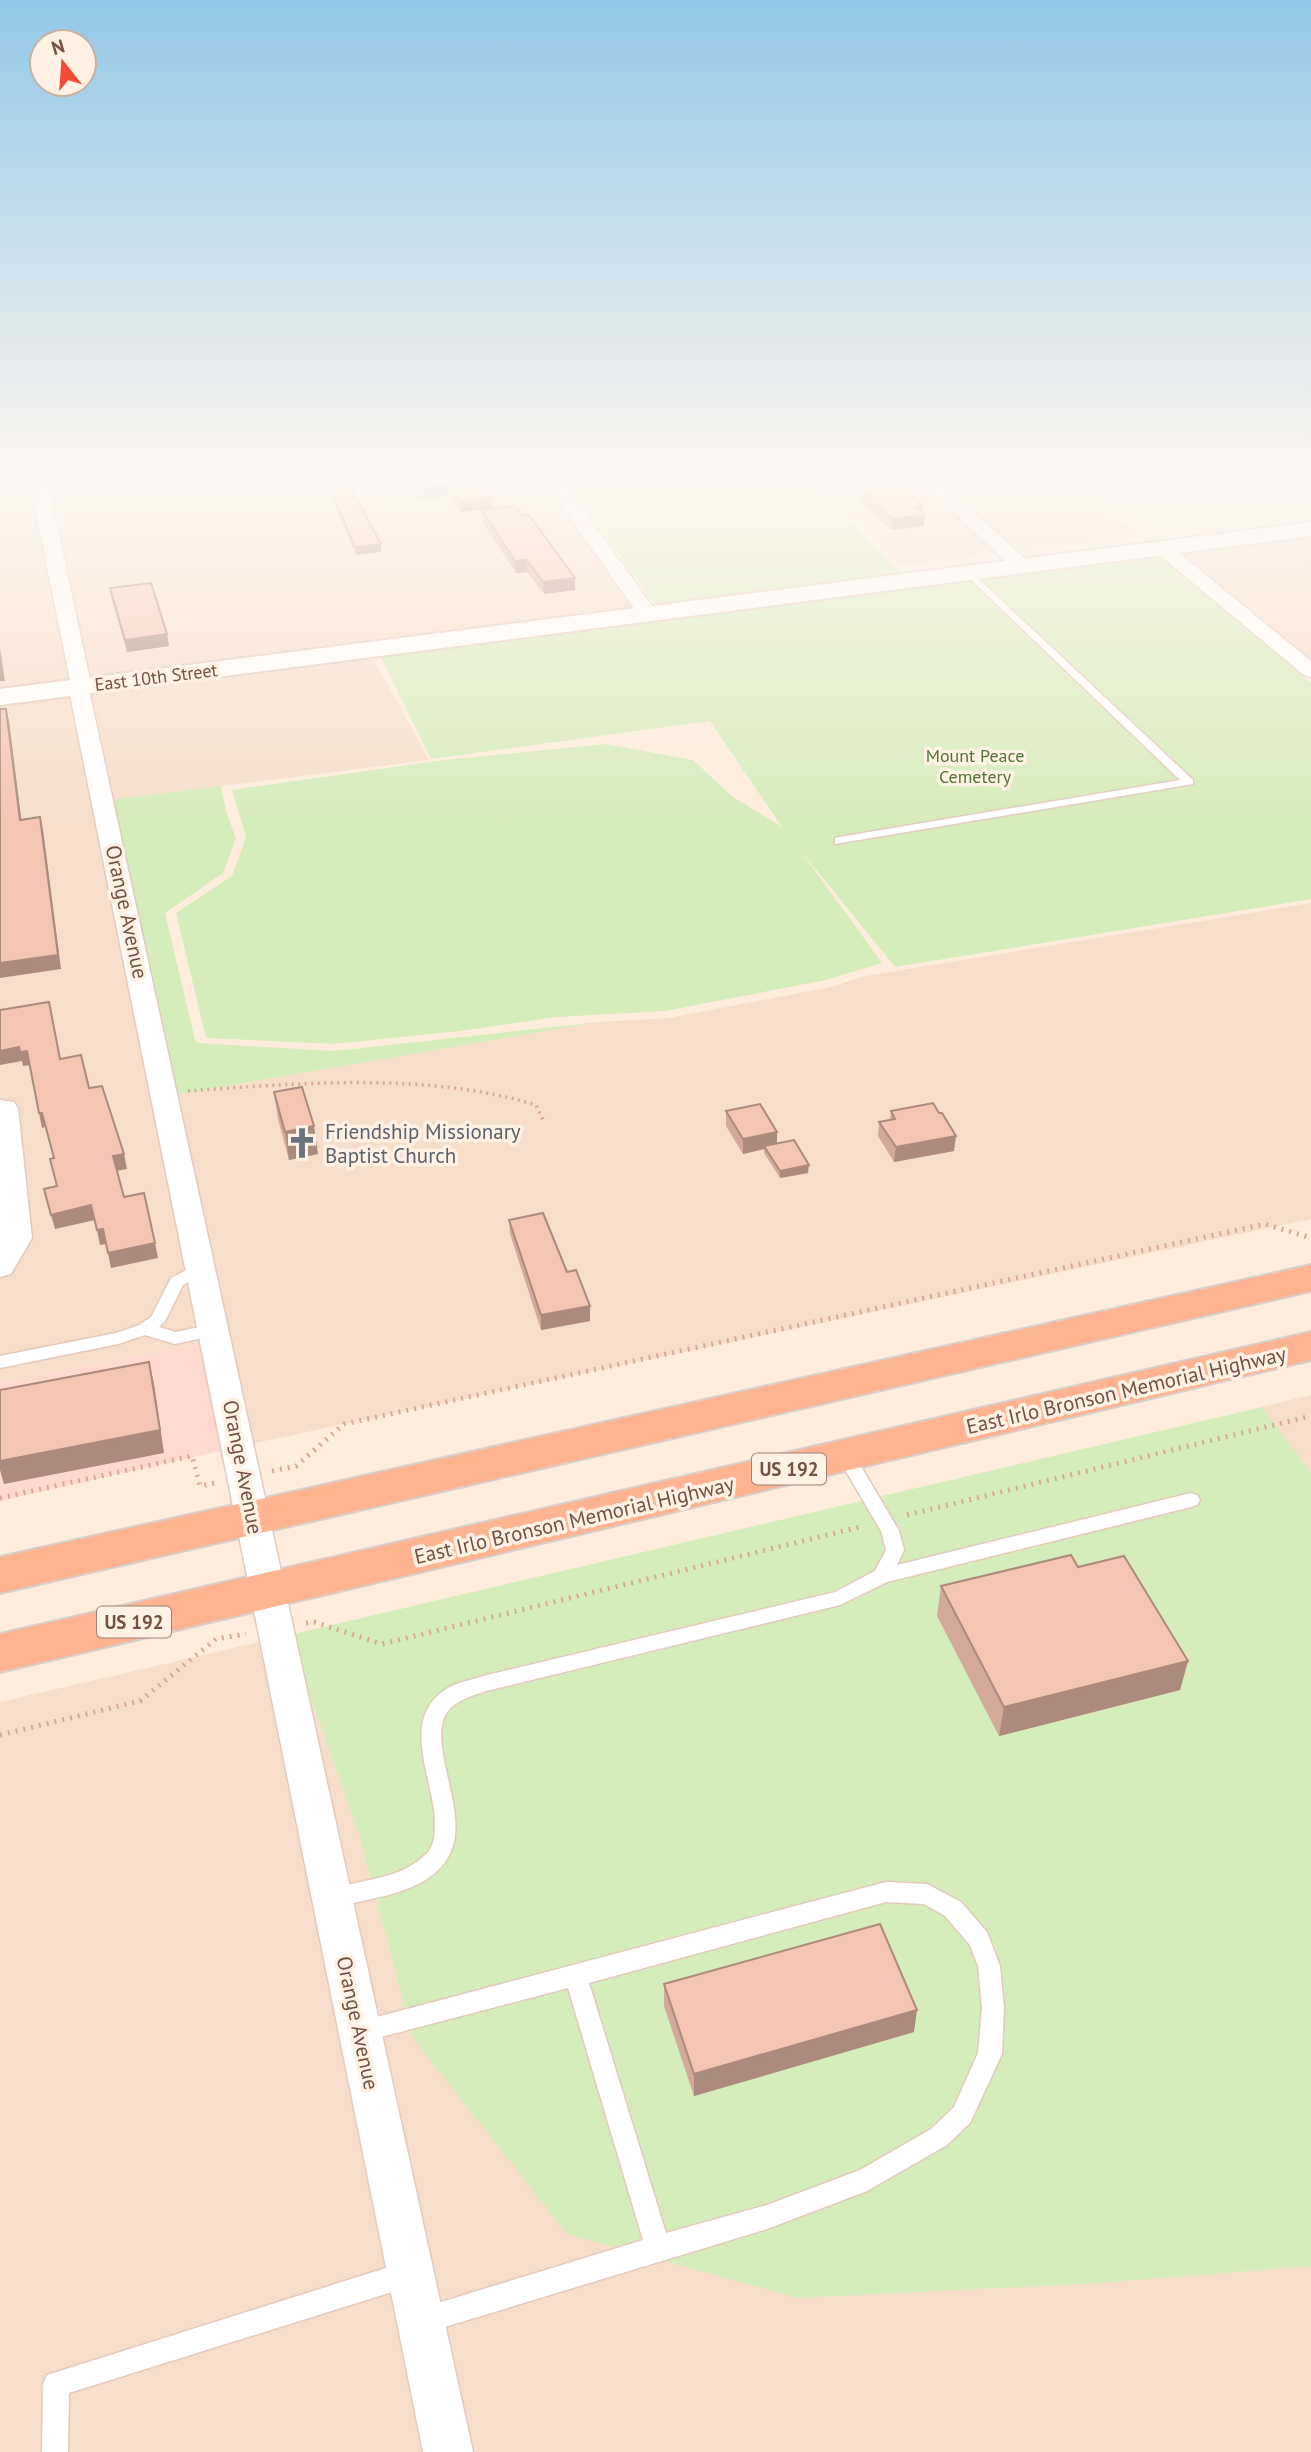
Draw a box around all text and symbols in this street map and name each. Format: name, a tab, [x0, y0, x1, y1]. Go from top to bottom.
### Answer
north arrow	[28, 28, 98, 98]
text: N	[49, 33, 68, 60]
street label: East 10th Street	[93, 658, 219, 696]
park label: Mount Peace Cemetery	[926, 744, 1024, 788]
street label: Orange Avenue	[100, 843, 154, 981]
place label: Friendship Missionary Baptist Church	[325, 1118, 521, 1169]
church icon: Friendship Missionary Baptist Church	[285, 1126, 319, 1160]
street label: East Irlo Bronson Memorial Highway	[963, 1340, 1289, 1440]
street label: Orange Avenue	[217, 1398, 269, 1536]
road number: US 192	[752, 1454, 826, 1484]
street label: East Irlo Bronson Memorial Highway	[411, 1470, 737, 1570]
road number: US 192	[97, 1606, 171, 1638]
street label: Orange Avenue	[331, 1954, 385, 2092]

